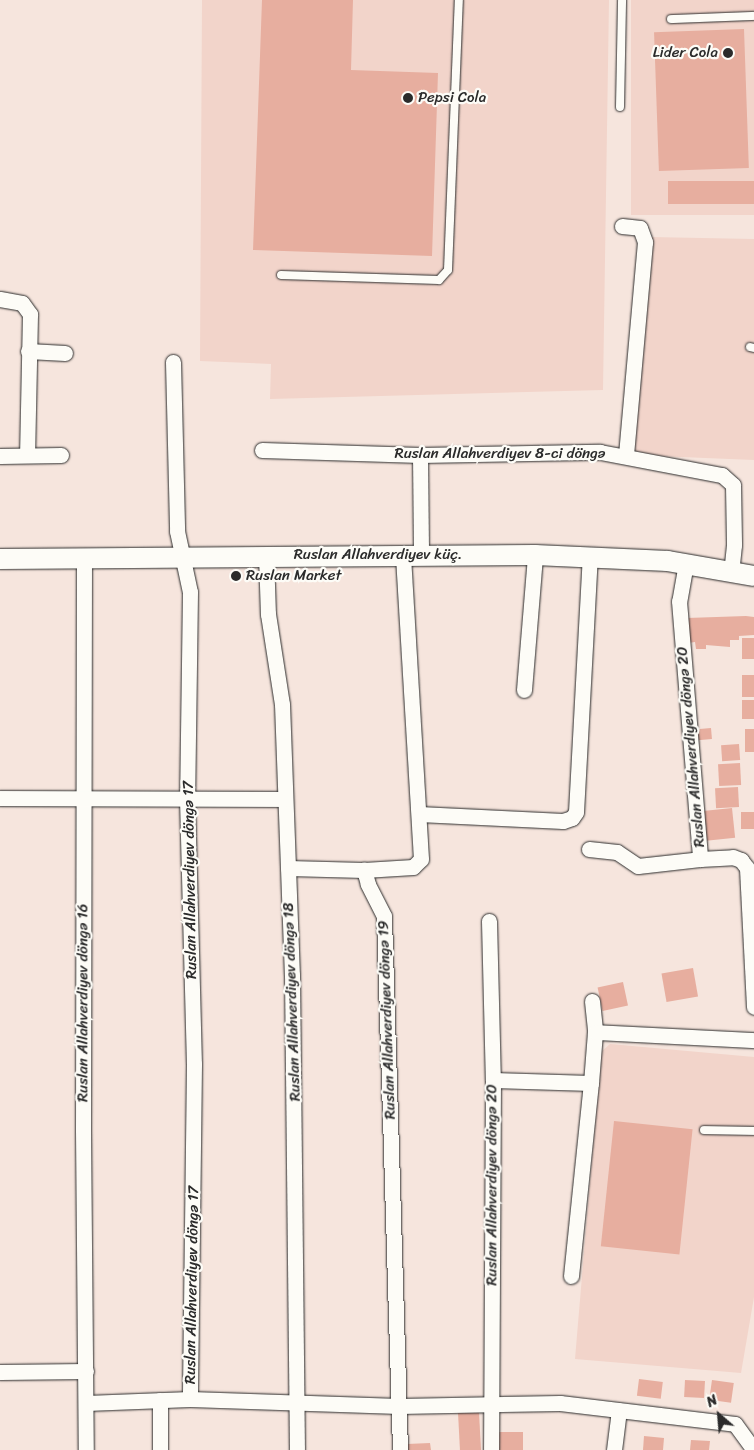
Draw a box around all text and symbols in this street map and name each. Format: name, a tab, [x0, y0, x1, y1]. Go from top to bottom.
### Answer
place label: Lider Cola	[652, 44, 718, 62]
marker: Lider Cola	[722, 47, 734, 59]
place label: Pepsi Cola	[418, 89, 486, 107]
marker: Pepsi Cola	[402, 92, 414, 104]
street label: Ruslan Allahverdiyev 8-ci döngə	[394, 445, 606, 463]
street label: Ruslan Allahverdiyev küç.	[294, 546, 462, 564]
place label: Ruslan Market	[246, 567, 342, 585]
marker: Ruslan Market	[230, 570, 242, 582]
street label: Ruslan Allahverdiyev döngə 20	[673, 646, 709, 848]
street label: Ruslan Allahverdiyev döngə 17	[179, 780, 201, 980]
street label: Ruslan Allahverdiyev döngə 18	[280, 902, 304, 1102]
street label: Ruslan Allahverdiyev döngə 16	[74, 904, 92, 1102]
street label: Ruslan Allahverdiyev döngə 19	[375, 920, 399, 1120]
street label: Ruslan Allahverdiyev döngə 20	[483, 1084, 501, 1286]
street label: Ruslan Allahverdiyev döngə 17	[181, 1185, 203, 1385]
text: N	[702, 1388, 722, 1415]
north arrow	[694, 1390, 744, 1440]

